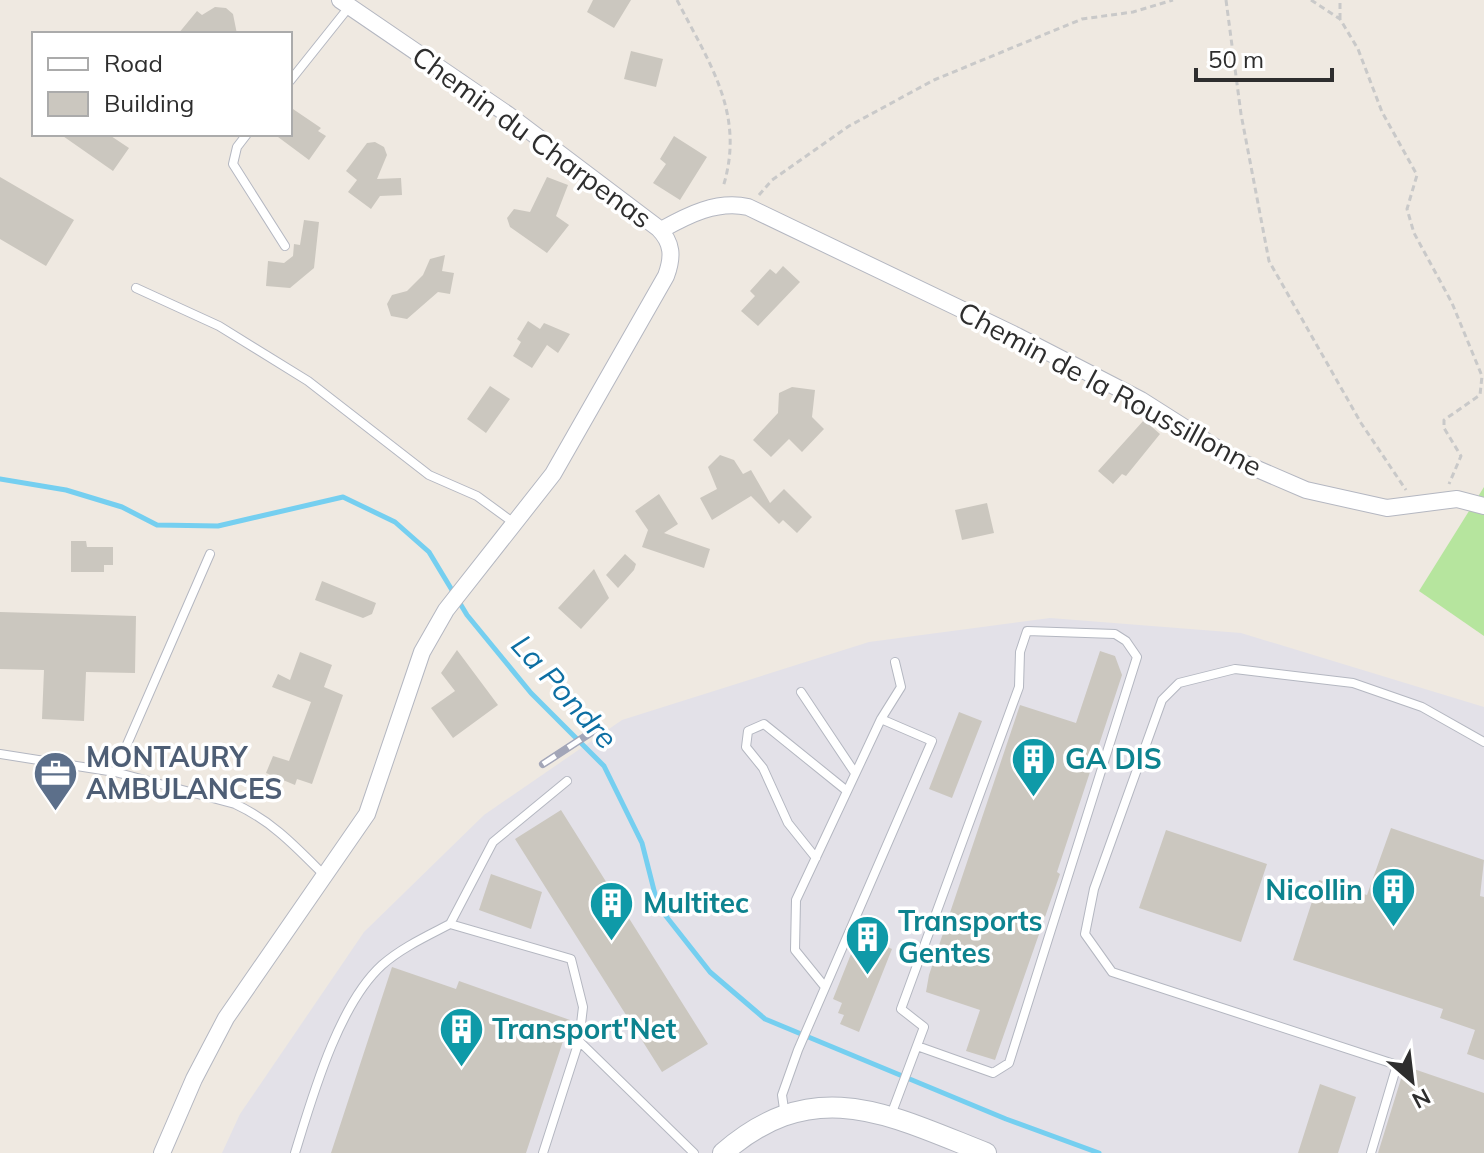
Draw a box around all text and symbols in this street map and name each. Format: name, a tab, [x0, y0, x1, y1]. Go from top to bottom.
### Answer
legend	[32, 32, 292, 136]
scale bar	[1196, 32, 1332, 82]
street label: Chemin du Charpenas	[406, 38, 659, 235]
text: 50 m	[1208, 44, 1264, 74]
text: Road	[104, 48, 163, 78]
text: Building	[104, 88, 194, 118]
street label: Chemin de la Roussillonne	[952, 294, 1268, 484]
water label: La Pondre	[504, 626, 626, 756]
building icon: GA DIS	[1010, 735, 1058, 798]
place label: MONTAURY AMBULANCES	[86, 739, 282, 806]
place label: GA DIS	[1065, 741, 1162, 776]
office icon: MONTAURY AMBULANCES	[31, 749, 79, 812]
building icon: Nicollin	[1370, 866, 1418, 929]
place label: Nicollin	[1265, 872, 1363, 907]
building icon: Multitec	[588, 879, 636, 942]
place label: Multitec	[643, 885, 749, 920]
place label: Transports Gentes	[898, 903, 1043, 970]
building icon: Transports Gentes	[843, 913, 891, 976]
building icon: Transport'Net	[437, 1005, 485, 1068]
place label: Transport'Net	[492, 1011, 677, 1046]
north arrow	[1372, 1041, 1452, 1121]
text: N	[1407, 1082, 1435, 1115]

